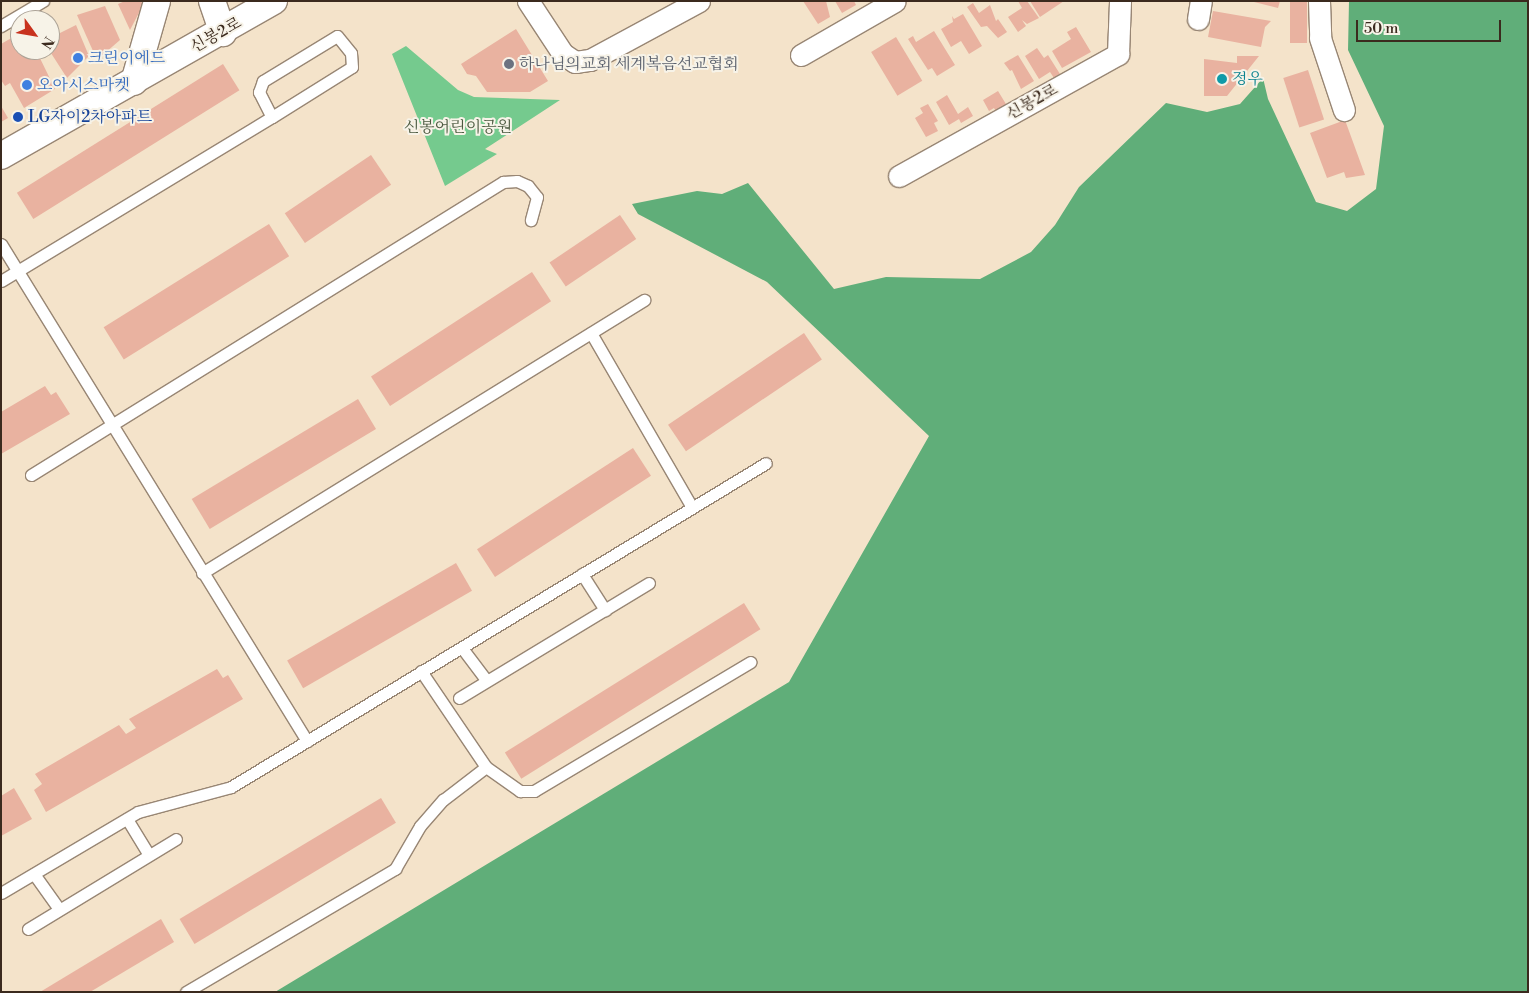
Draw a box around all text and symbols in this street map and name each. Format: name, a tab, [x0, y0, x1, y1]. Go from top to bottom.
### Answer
north arrow	[10, 10, 60, 60]
scale bar	[1359, 10, 1504, 42]
street label: 신봉2로	[187, 13, 245, 57]
text: 50 m	[1364, 19, 1398, 38]
text: N	[36, 33, 57, 52]
place label: 크린이에드	[88, 48, 165, 68]
marker: 크린이에드	[72, 52, 84, 64]
place label: 하나님의교회 세계복음선교협회	[519, 54, 739, 74]
marker: 하나님의교회 세계복음선교협회	[503, 58, 515, 70]
place label: 정우	[1232, 69, 1263, 89]
marker: 정우	[1216, 73, 1228, 85]
place label: 오아시스마켓	[37, 75, 130, 95]
marker: 오아시스마켓	[21, 79, 33, 91]
street label: 신봉2로	[1003, 80, 1061, 124]
place label: LG자이2차아파트	[28, 107, 152, 127]
marker: LG자이2차아파트	[12, 111, 24, 123]
park label: 신봉어린이공원	[404, 117, 512, 137]

